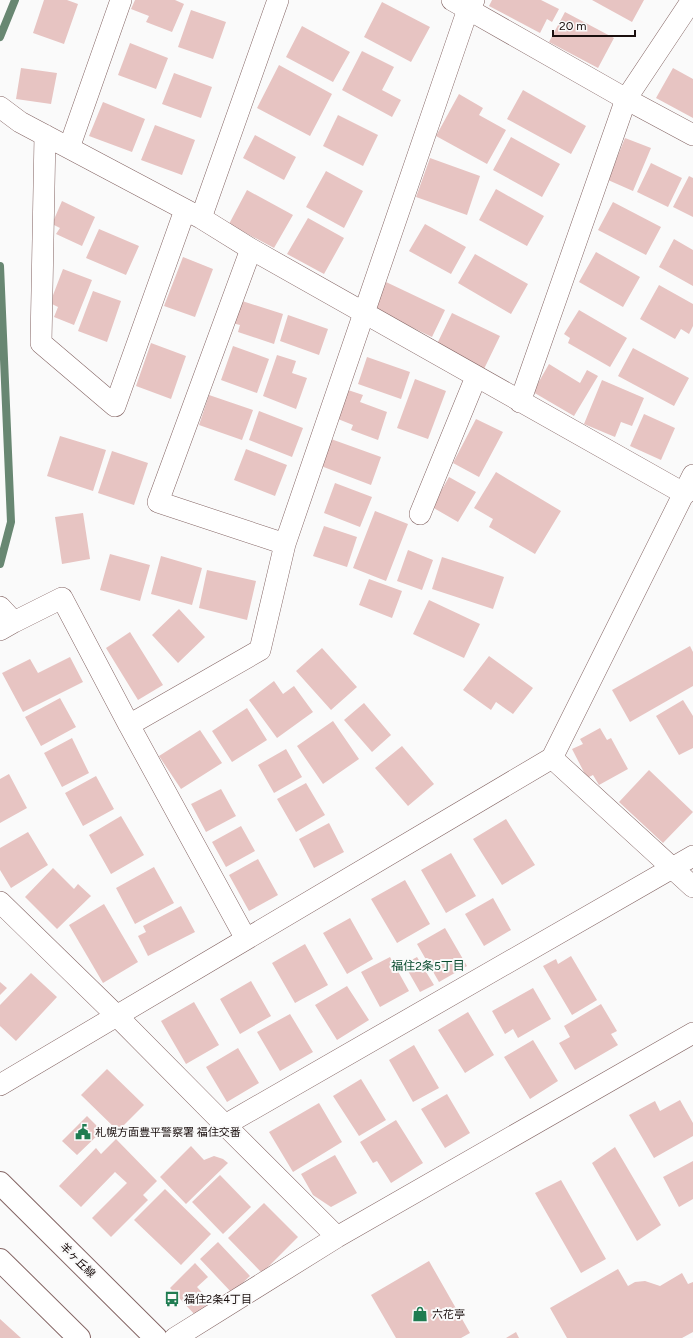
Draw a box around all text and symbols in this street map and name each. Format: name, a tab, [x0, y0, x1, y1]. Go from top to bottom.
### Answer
scale bar	[553, 12, 635, 38]
text: 20 m	[559, 19, 587, 33]
district label: 福住2条5丁目	[391, 959, 465, 973]
public building icon: 札幌方面豊平警察署 福住交番	[74, 1123, 92, 1141]
place label: 札幌方面豊平警察署 福住交番	[95, 1126, 241, 1139]
street label: 羊ヶ丘線	[57, 1240, 98, 1281]
bus stop icon: 福住2条4丁目	[163, 1290, 181, 1308]
place label: 福住2条4丁目	[184, 1293, 252, 1306]
shop icon: 六花亭	[411, 1305, 429, 1323]
place label: 六花亭	[432, 1308, 465, 1321]

